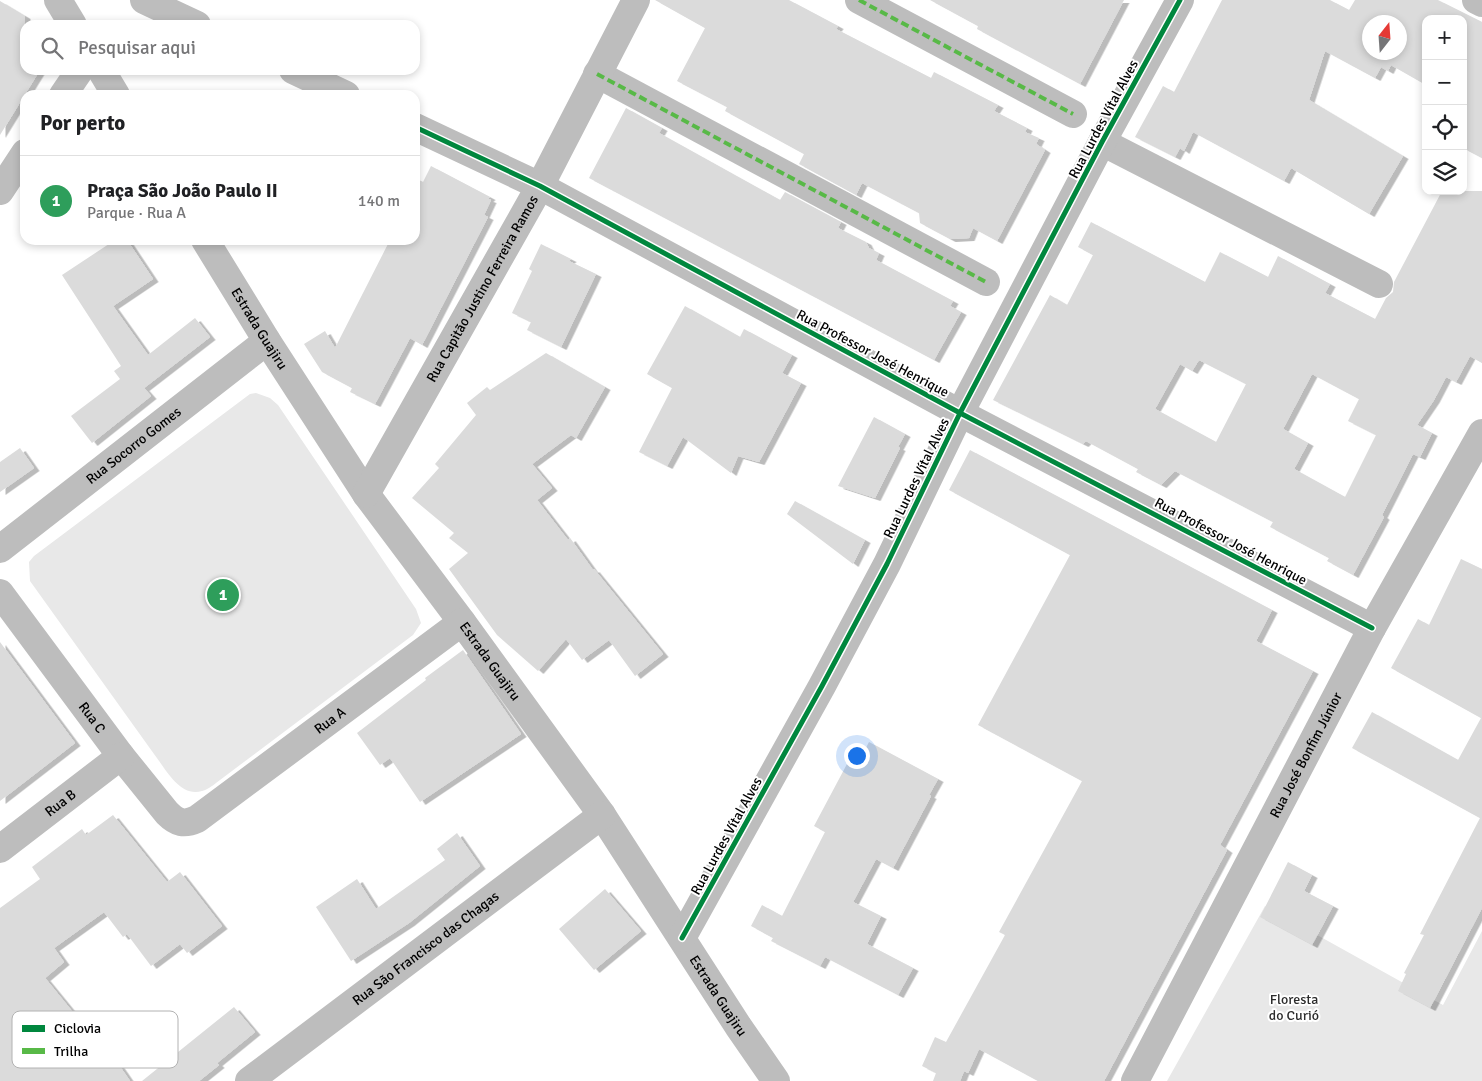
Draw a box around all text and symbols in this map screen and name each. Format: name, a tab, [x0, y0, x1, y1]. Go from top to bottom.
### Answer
north arrow	[1362, 15, 1407, 60]
map controls	[1422, 15, 1467, 195]
button: +	[1422, 15, 1467, 60]
search box	[20, 20, 420, 75]
icon: search	[38, 34, 66, 62]
text: Pesquisar aqui	[78, 36, 196, 60]
street label: Rua Lurdes Vítal Alves	[1065, 57, 1142, 181]
button: −	[1422, 60, 1467, 105]
button: locate	[1422, 105, 1467, 150]
text: Por perto	[40, 110, 125, 136]
button: layers	[1422, 150, 1467, 195]
text: Praça São João Paulo II	[87, 179, 278, 203]
text: 1	[52, 191, 60, 211]
text: 140 m	[358, 191, 400, 211]
street label: Rua Capitão Justino Ferreira Ramos	[423, 192, 542, 385]
text: Parque · Rua A	[87, 203, 186, 223]
street label: Estrada Guajiru	[227, 285, 291, 373]
street label: Rua Professor José Henrique	[794, 306, 952, 401]
street label: Rua Socorro Gomes	[83, 403, 185, 488]
street label: Rua Lurdes Vítal Alves	[880, 415, 953, 541]
street label: Rua Professor José Henrique	[1152, 494, 1310, 589]
pin: 1	[207, 576, 239, 614]
street label: Estrada Guajiru	[456, 619, 524, 704]
street label: Rua José Bonfim Júnior	[1266, 689, 1346, 821]
street label: Rua C	[75, 699, 109, 737]
street label: Rua A	[311, 703, 349, 738]
your location	[844, 743, 870, 769]
street label: Rua Lurdes Vítal Alves	[687, 774, 766, 898]
street label: Rua B	[42, 786, 79, 820]
street label: Rua São Francisco das Chagas	[349, 888, 502, 1009]
street label: Estrada Guajiru	[686, 952, 750, 1040]
park label: Floresta do Curió	[1269, 991, 1319, 1024]
legend	[12, 1011, 178, 1068]
text: Ciclovia	[54, 1020, 101, 1037]
text: Trilha	[54, 1043, 88, 1060]

